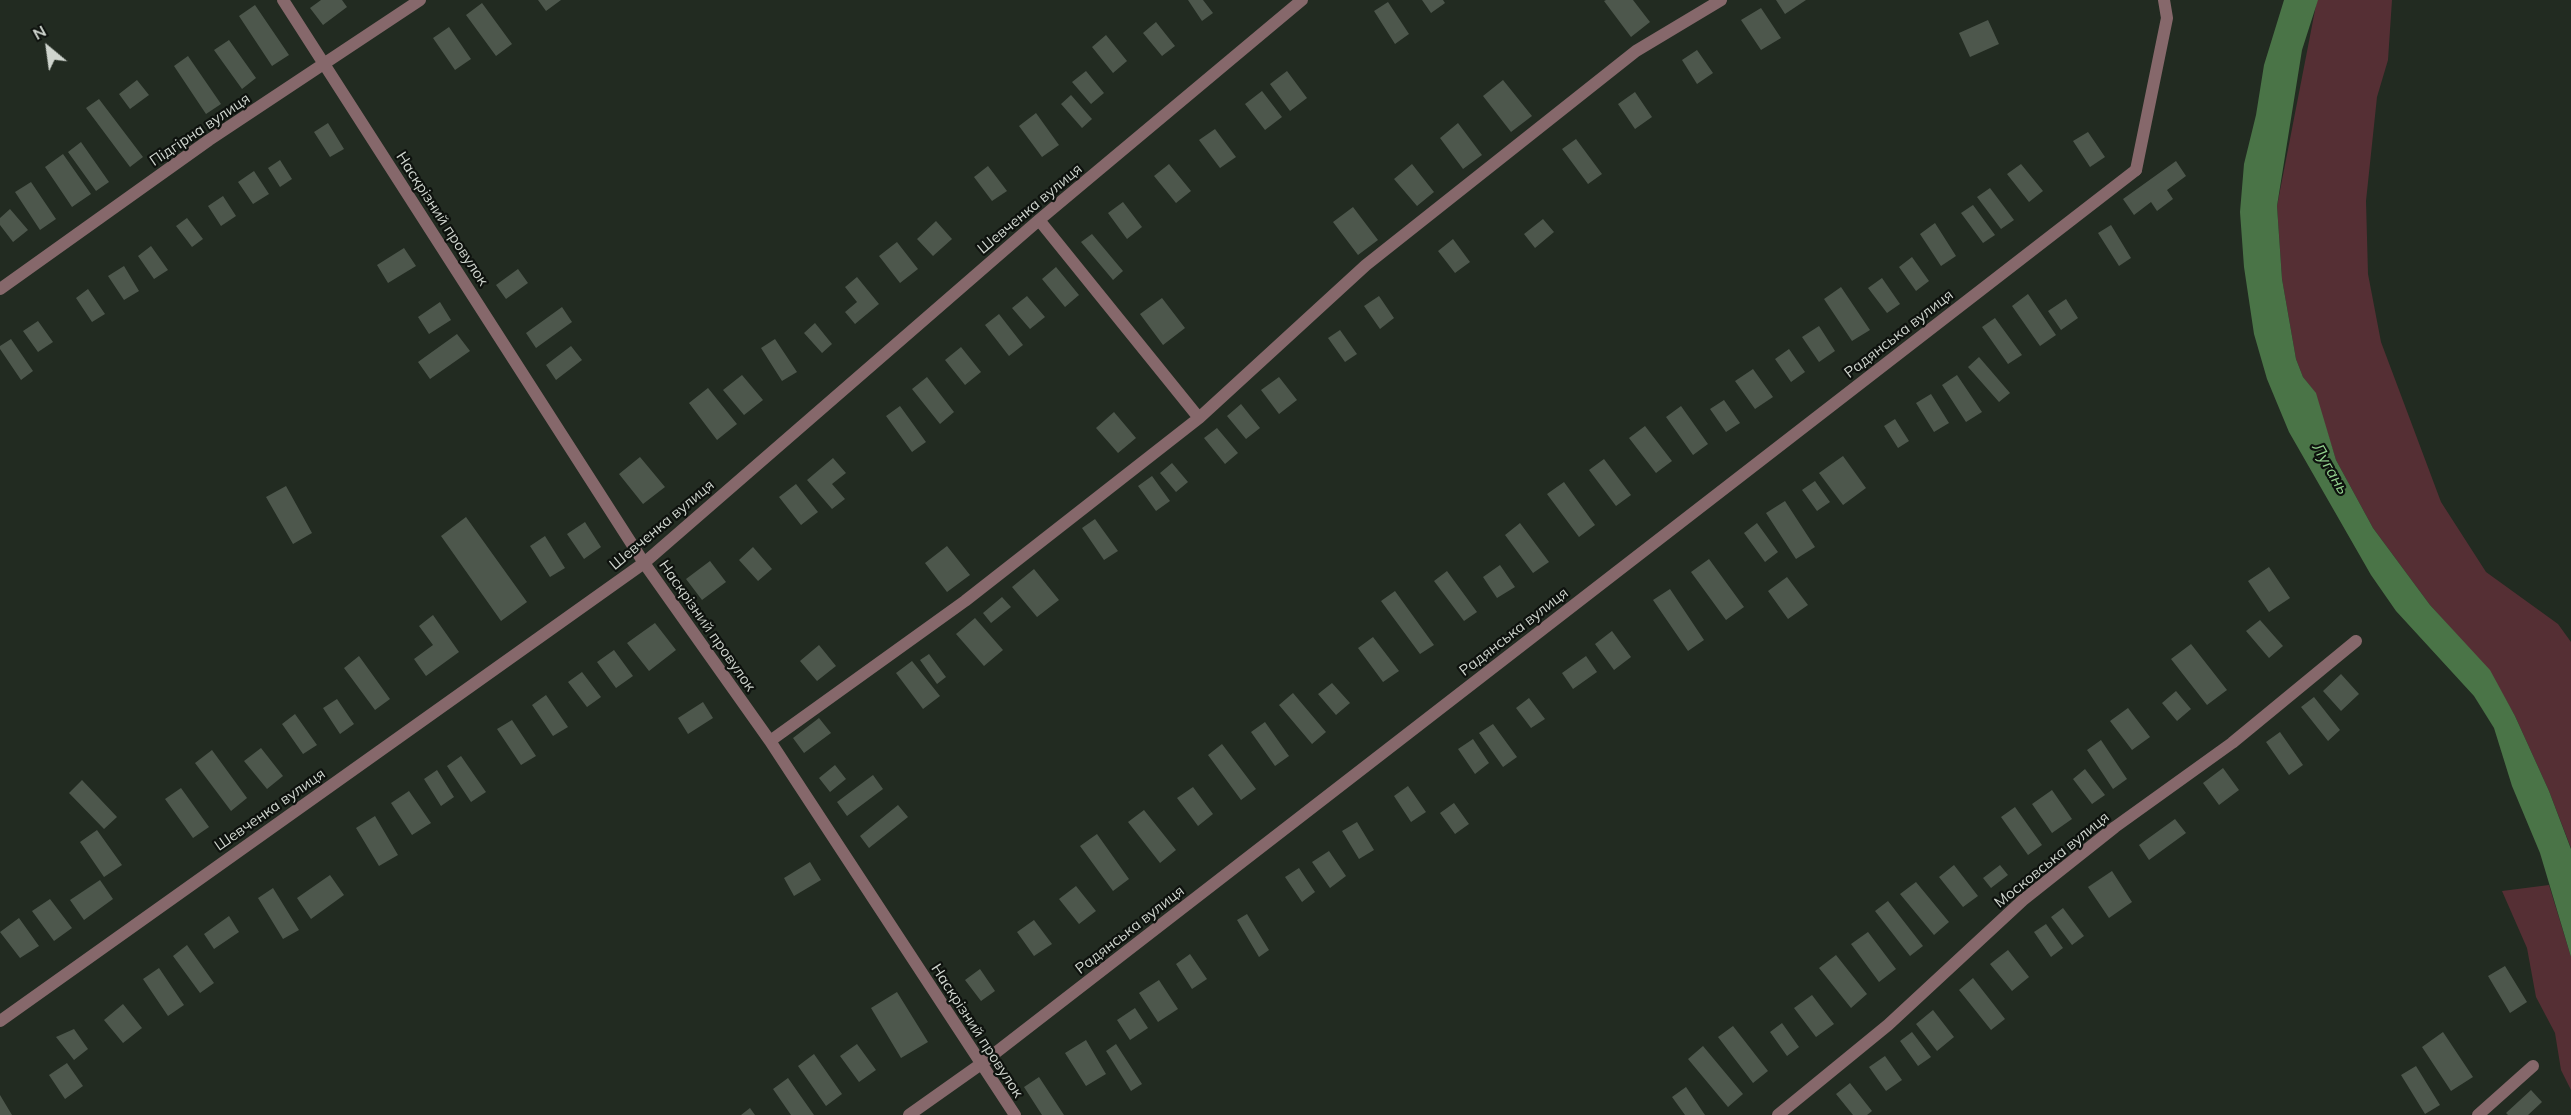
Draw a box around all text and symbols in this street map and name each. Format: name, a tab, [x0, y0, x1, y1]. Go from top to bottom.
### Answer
north arrow	[18, 18, 78, 78]
text: N	[29, 21, 49, 44]
street label: Підгірна вулиця	[146, 90, 254, 170]
street label: Наскрізний провулок	[392, 149, 492, 289]
street label: Шевченка вулиця	[974, 160, 1086, 258]
street label: Радянська вулиця	[1841, 286, 1957, 382]
water label: Лугань	[2308, 440, 2352, 498]
street label: Шевченка вулиця	[606, 476, 718, 574]
street label: Наскрізний провулок	[655, 557, 759, 695]
street label: Радянська вулиця	[1456, 584, 1572, 680]
street label: Шевченка вулиця	[211, 765, 329, 855]
street label: Московська вулиця	[1991, 808, 2113, 912]
street label: Радянська вулиця	[1072, 882, 1188, 978]
street label: Наскрізний провулок	[927, 961, 1027, 1101]

